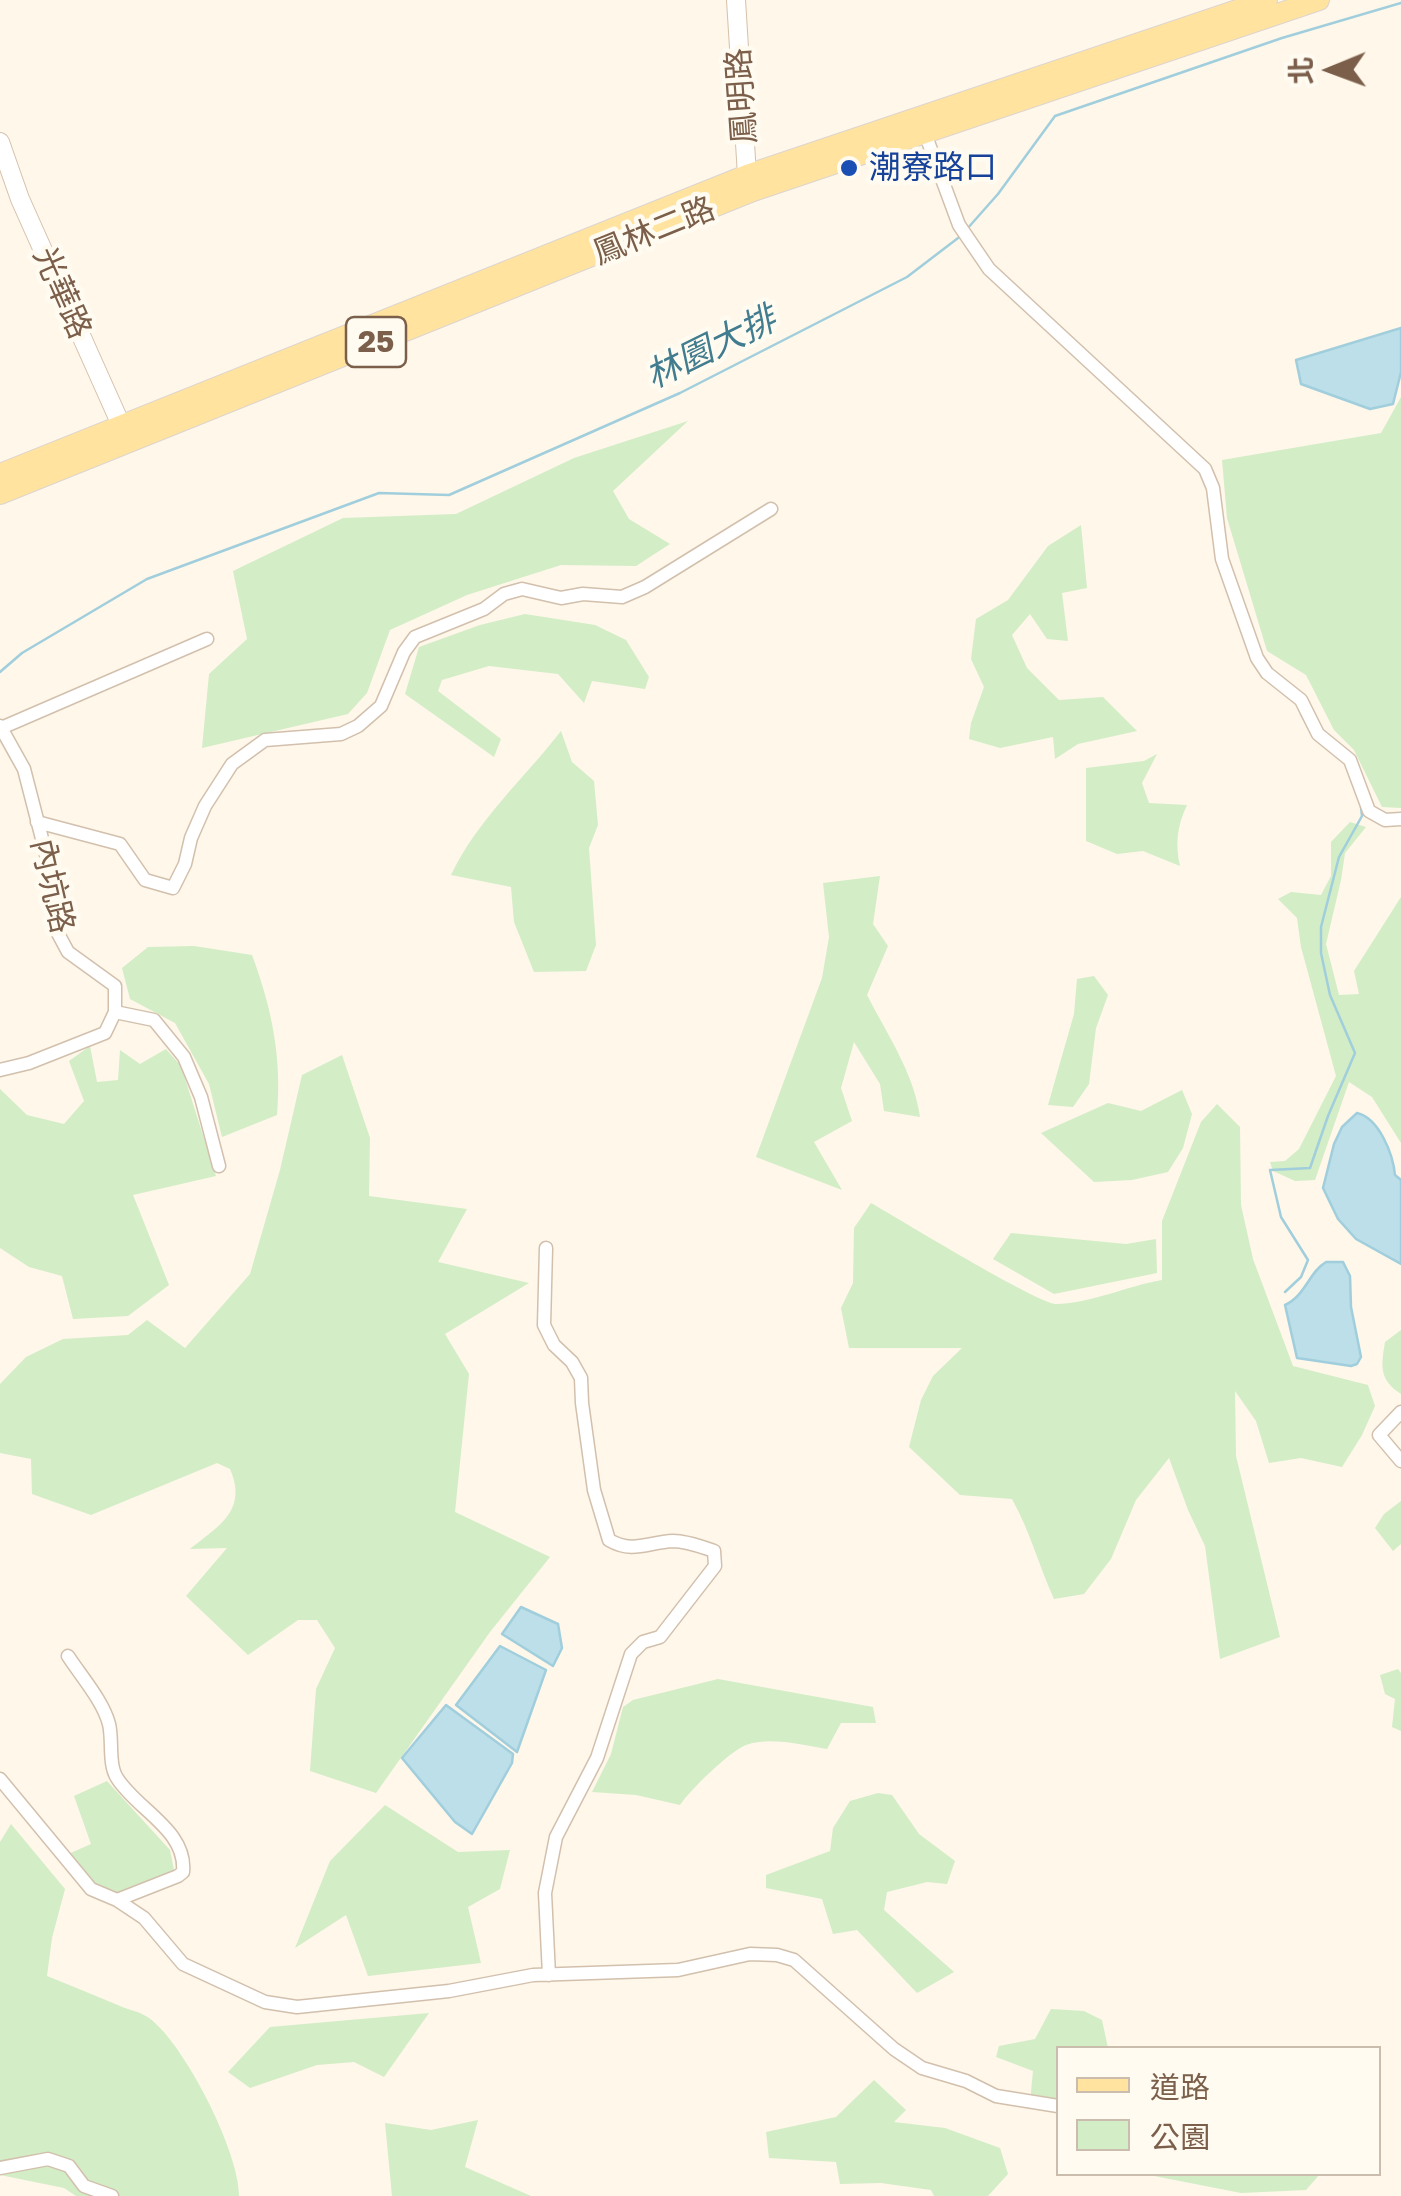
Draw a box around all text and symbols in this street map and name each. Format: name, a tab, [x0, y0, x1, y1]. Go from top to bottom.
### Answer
north arrow	[1281, 20, 1381, 120]
street label: 鳳明路	[719, 47, 765, 145]
text: 北	[1284, 56, 1317, 85]
place label: 潮寮路口	[869, 149, 997, 187]
marker: 潮寮路口	[838, 157, 860, 179]
street label: 鳳林二路	[587, 189, 721, 273]
street label: 光華路	[25, 241, 99, 345]
water label: 林園大排	[639, 298, 783, 398]
road number: 25	[346, 317, 406, 367]
street label: 內坑路	[22, 835, 82, 937]
legend	[1056, 2046, 1381, 2176]
text: 道路	[1150, 2069, 1210, 2105]
text: 公園	[1150, 2119, 1210, 2155]

